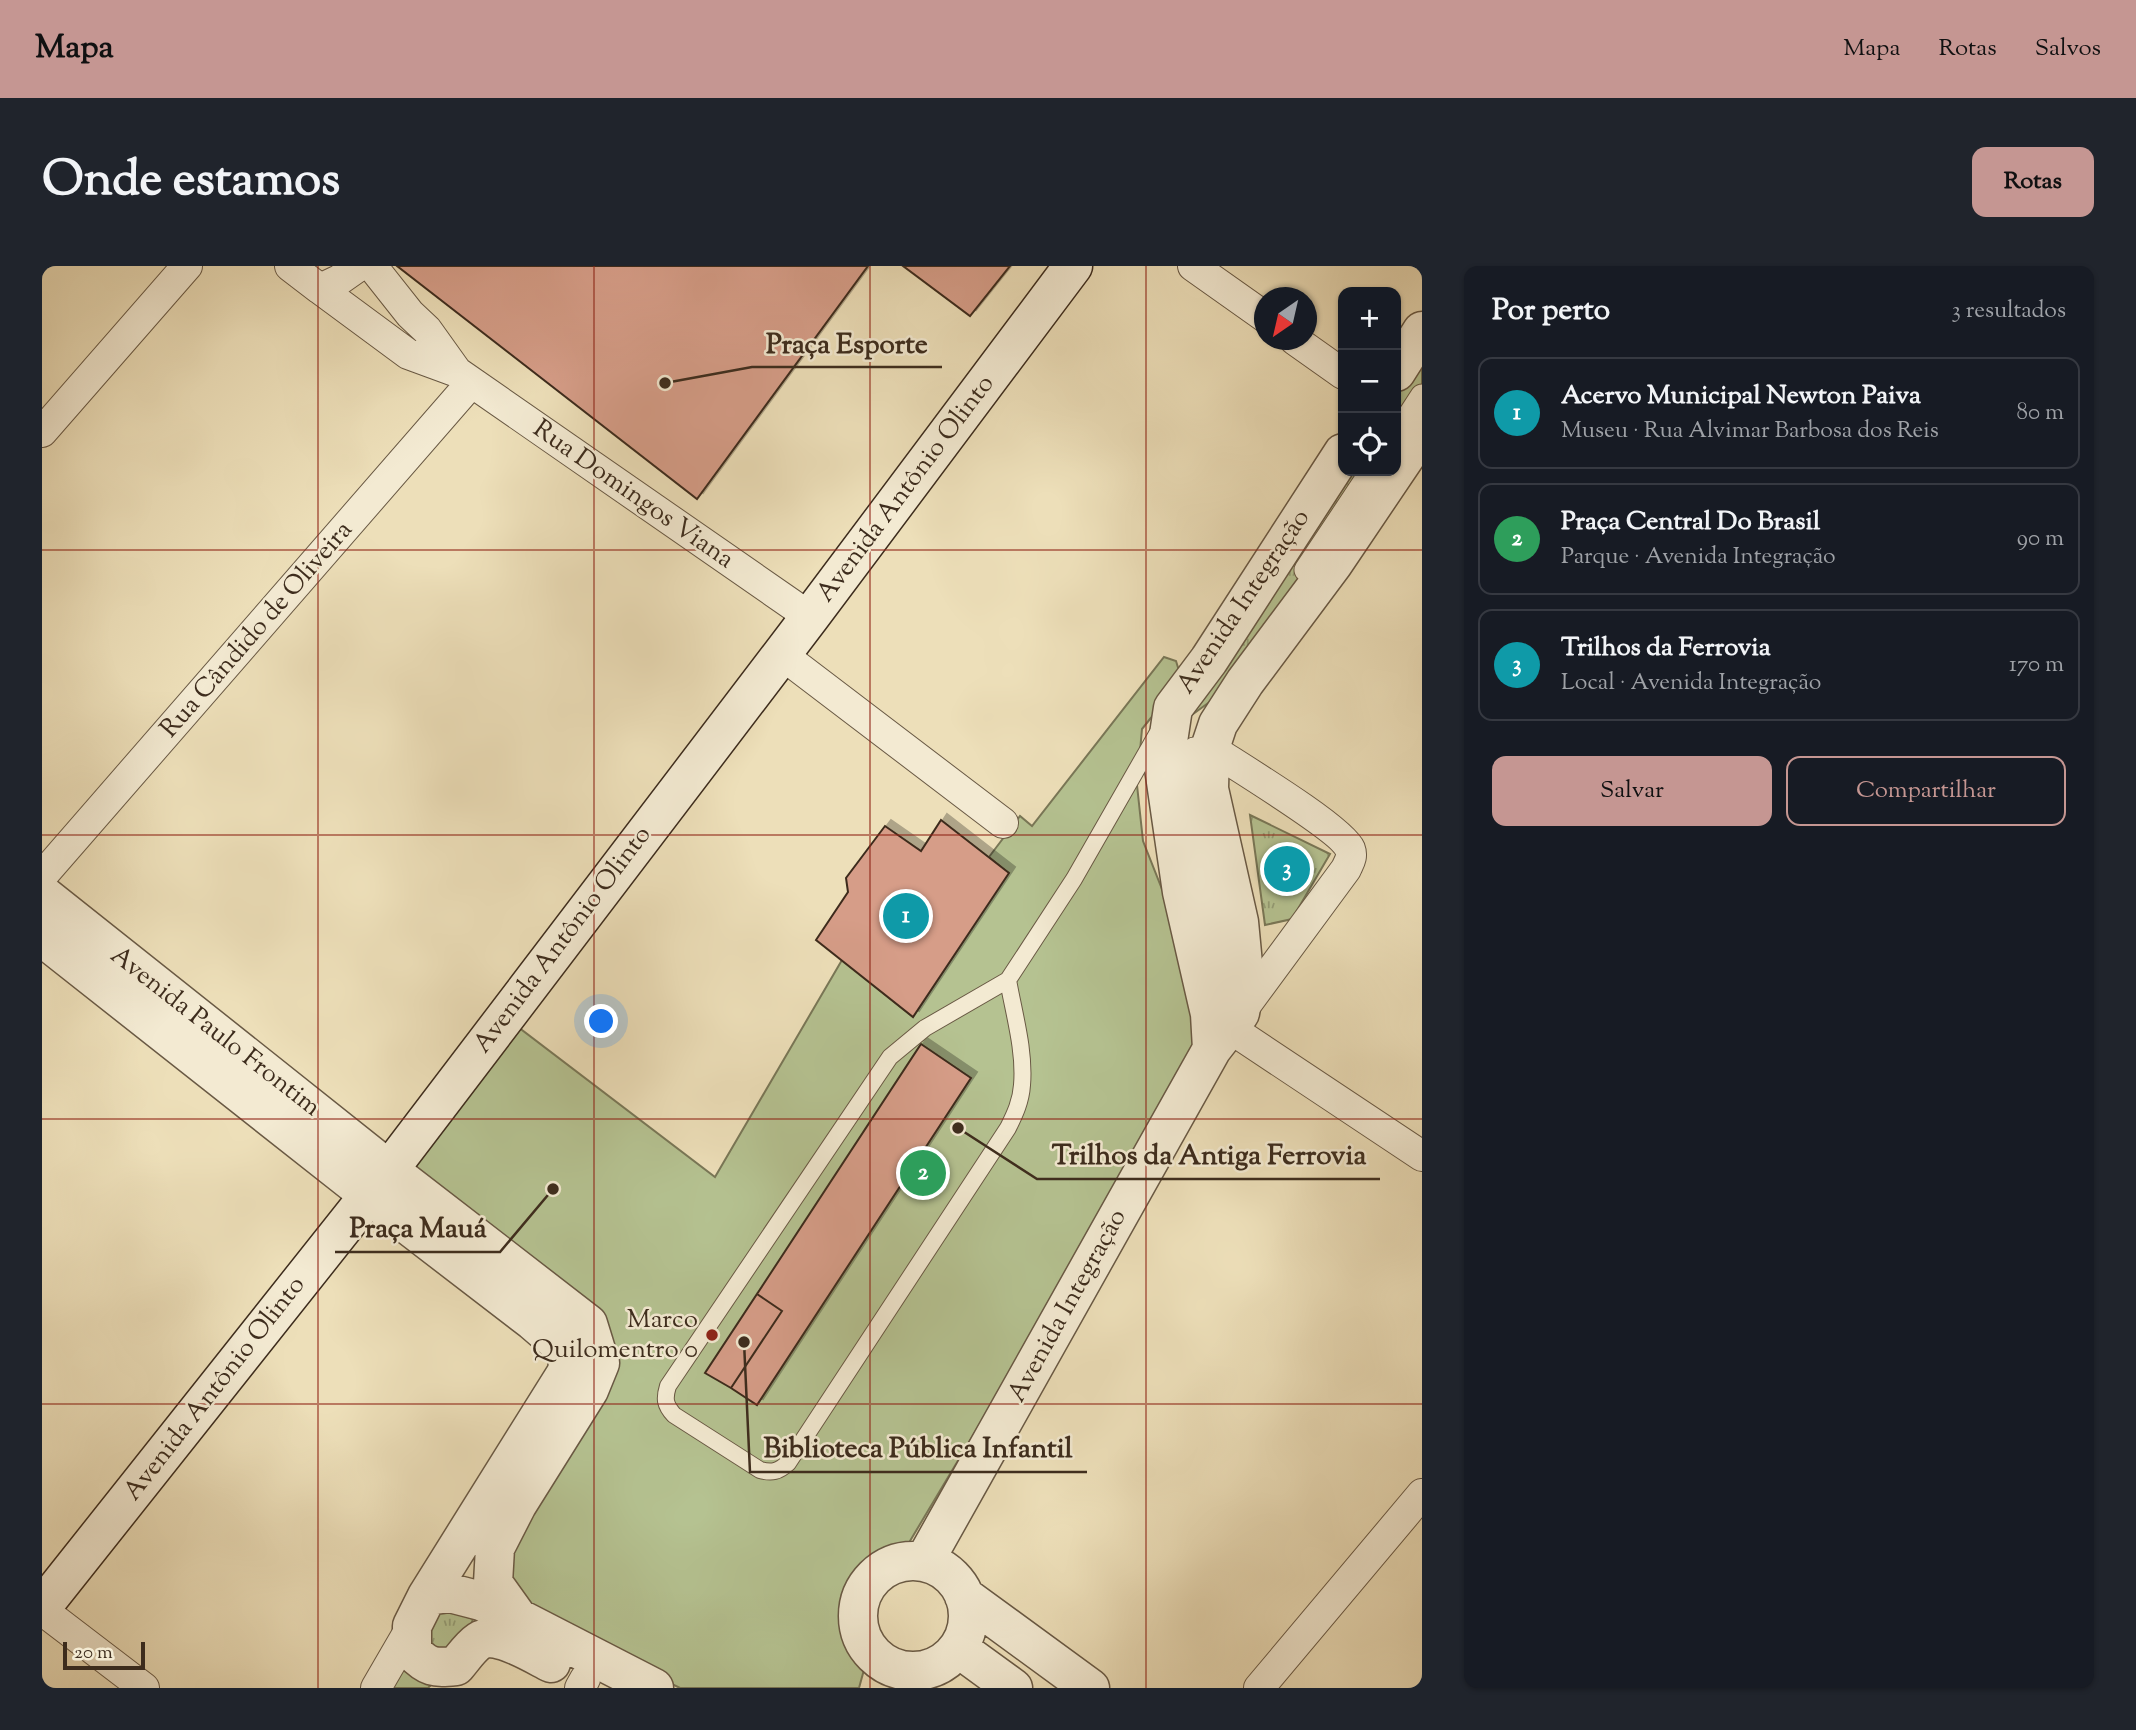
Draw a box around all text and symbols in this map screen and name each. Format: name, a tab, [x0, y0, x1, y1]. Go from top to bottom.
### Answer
text: Mapa	[35, 25, 114, 73]
text: Mapa	[1843, 32, 1901, 66]
text: Rotas	[1939, 32, 1997, 66]
text: Salvos	[2035, 32, 2101, 66]
text: Onde estamos	[42, 147, 340, 217]
button: Rotas	[1972, 147, 2094, 217]
north arrow	[1254, 287, 1317, 350]
map controls	[1338, 287, 1401, 476]
button: +	[1338, 287, 1401, 350]
text: Por perto	[1492, 290, 1610, 333]
text: 3 resultados	[1951, 295, 2066, 328]
callout: Praça Esporte	[752, 318, 942, 367]
text: Praça Esporte	[766, 326, 928, 366]
button: −	[1338, 350, 1401, 413]
street label: Avenida Antônio Olinto	[808, 368, 1004, 610]
text: Acervo Municipal Newton Paiva	[1561, 378, 1921, 415]
text: 1	[1513, 397, 1521, 430]
text: 80 m	[2016, 397, 2064, 430]
street label: Rua Domingos Viana	[525, 412, 741, 578]
button: locate	[1338, 413, 1401, 476]
text: Museu · Rua Alvimar Barbosa dos Reis	[1561, 415, 1939, 448]
street label: Avenida Integração	[1168, 502, 1320, 702]
text: Praça Central Do Brasil	[1561, 504, 1820, 541]
street label: Rua Cândido de Oliveira	[152, 513, 362, 747]
text: 2	[1512, 523, 1522, 556]
text: 90 m	[2017, 523, 2064, 556]
text: Parque · Avenida Integração	[1561, 541, 1836, 574]
text: Trilhos da Ferrovia	[1561, 630, 1771, 667]
text: 3	[1512, 649, 1522, 682]
text: 170 m	[2009, 649, 2064, 682]
text: Local · Avenida Integração	[1561, 667, 1821, 700]
button: Salvar	[1492, 756, 1772, 826]
button: Compartilhar	[1786, 756, 2066, 826]
street label: Avenida Antônio Olinto	[465, 819, 661, 1061]
pin: 3	[1264, 843, 1310, 895]
pin: 1	[883, 890, 929, 942]
street label: Avenida Paulo Frontim	[102, 938, 328, 1126]
your location	[584, 1004, 618, 1038]
callout: Trilhos da Antiga Ferrovia	[1037, 1130, 1380, 1179]
text: Trilhos da Antiga Ferrovia	[1052, 1137, 1366, 1177]
pin: 2	[900, 1147, 946, 1199]
callout: Praça Mauá	[335, 1203, 500, 1252]
street label: Avenida Integração	[1000, 1203, 1136, 1409]
text: Praça Mauá	[349, 1210, 487, 1250]
street label: Avenida Antônio Olinto	[115, 1269, 315, 1509]
place label: Marco Quilomentro 0	[532, 1302, 698, 1369]
marker: Marco Quilomentro 0	[704, 1327, 720, 1343]
callout: Biblioteca Pública Infantil	[750, 1423, 1087, 1472]
text: Biblioteca Pública Infantil	[764, 1430, 1073, 1470]
scale bar	[63, 1639, 145, 1671]
text: 20 m	[74, 1640, 113, 1667]

